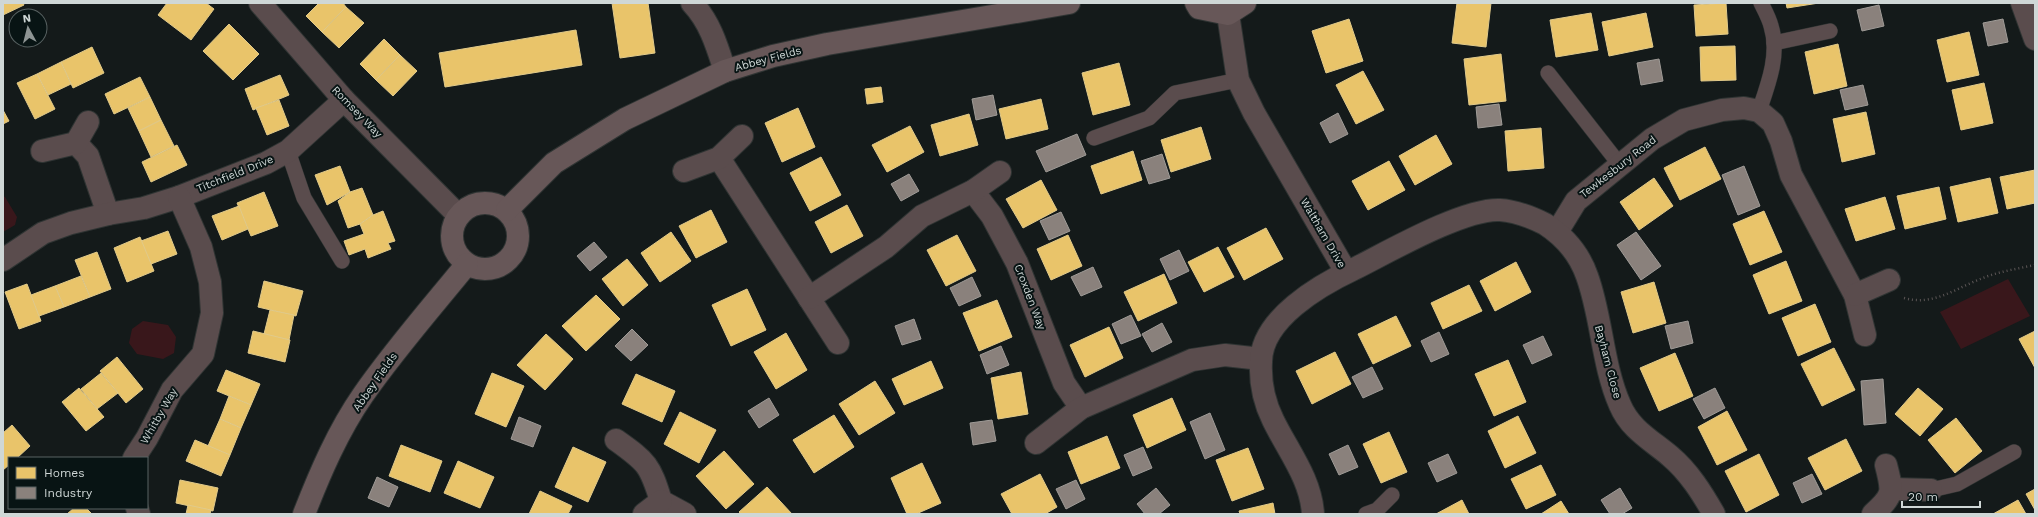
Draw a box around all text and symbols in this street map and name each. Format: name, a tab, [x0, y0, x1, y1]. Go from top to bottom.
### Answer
north arrow	[8, 8, 48, 48]
text: N	[22, 12, 32, 26]
street label: Abbey Fields	[733, 44, 803, 74]
street label: Romsey Way	[329, 83, 385, 141]
street label: Tewkesbury Road	[1577, 133, 1659, 201]
street label: Titchfield Drive	[195, 153, 275, 195]
street label: Waltham Drive	[1298, 196, 1348, 270]
street label: Croxden Way	[1012, 262, 1049, 332]
street label: Bayham Close	[1592, 324, 1624, 400]
street label: Abbey Fields	[350, 350, 400, 414]
street label: Whitby Way	[138, 386, 180, 446]
legend	[8, 457, 148, 509]
text: Homes	[44, 466, 85, 480]
scale bar	[1902, 483, 1980, 509]
text: Industry	[44, 486, 93, 500]
text: 20 m	[1908, 490, 1938, 504]

